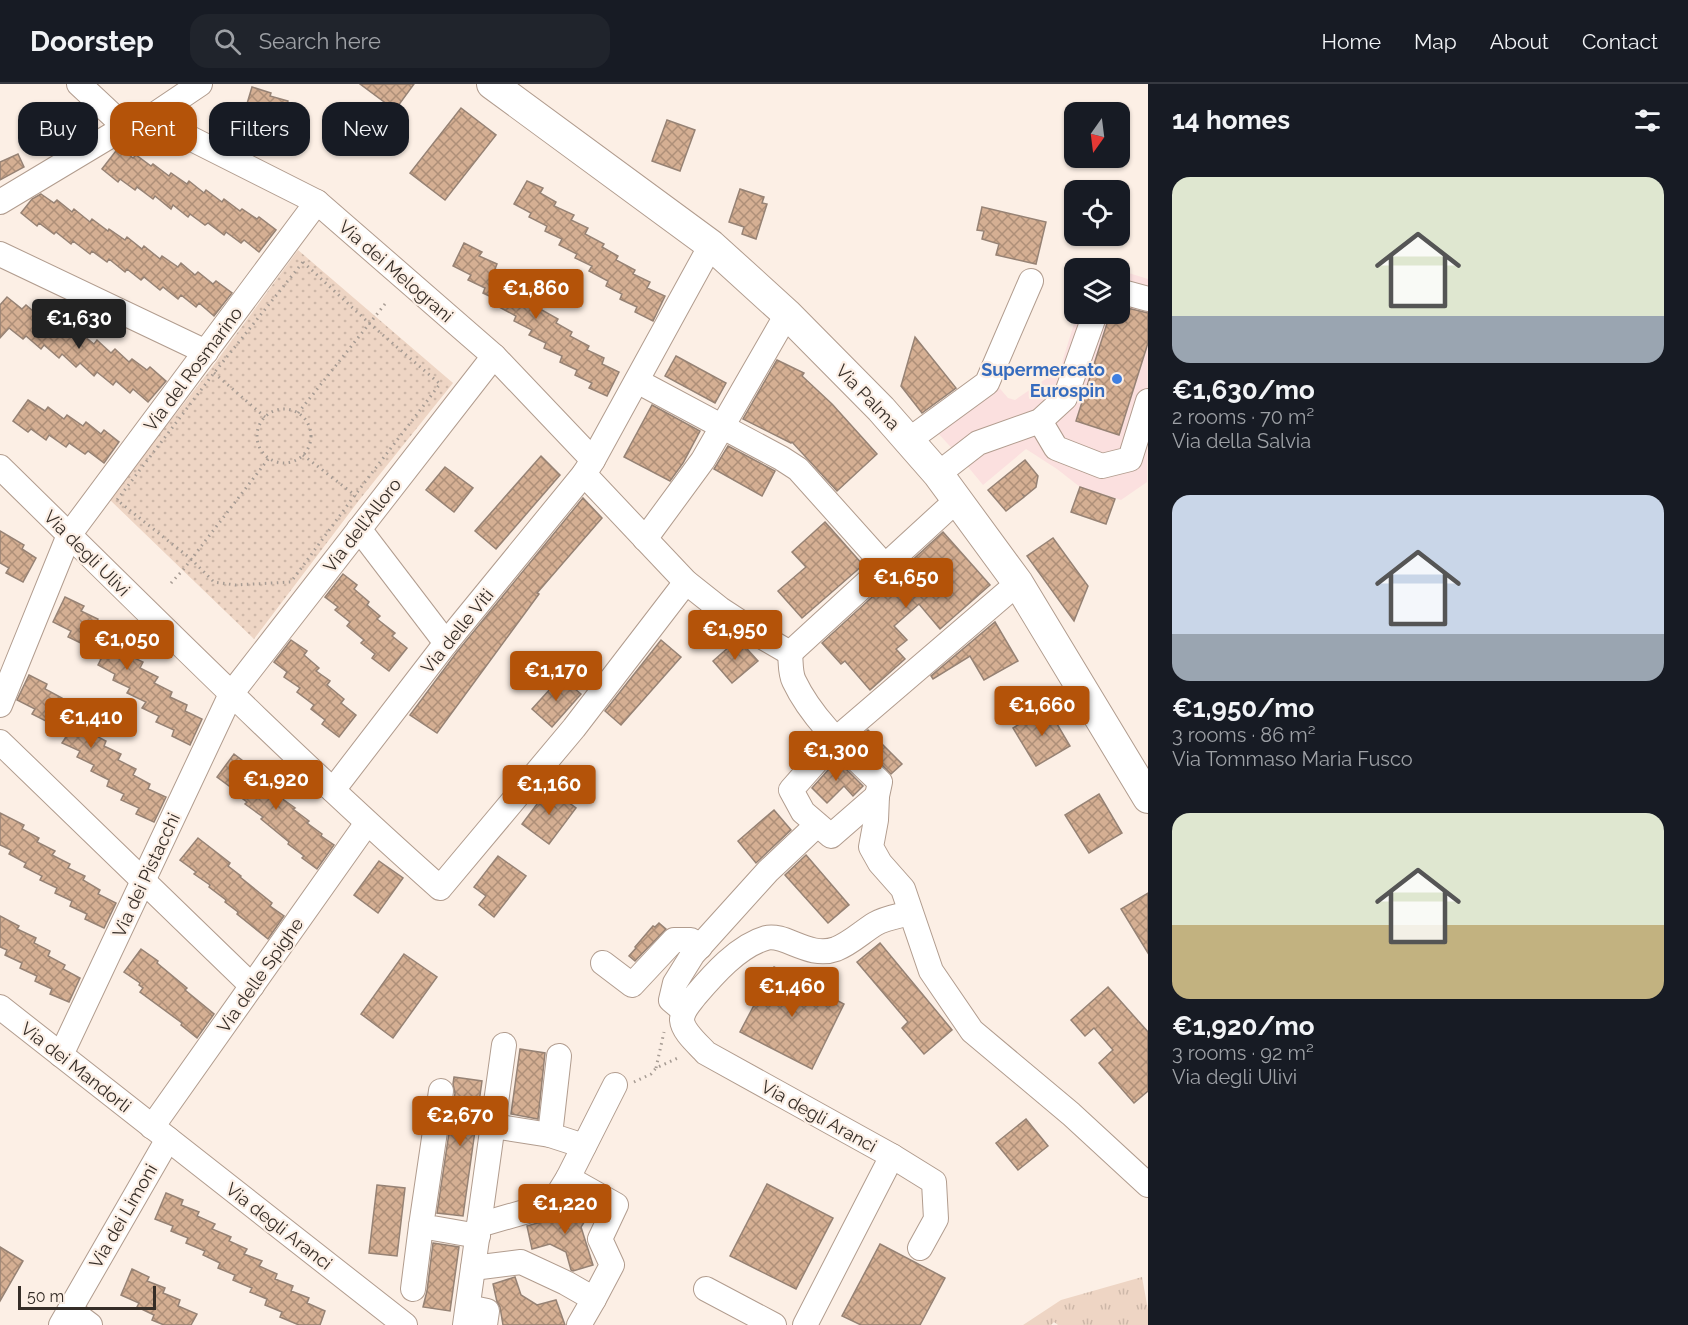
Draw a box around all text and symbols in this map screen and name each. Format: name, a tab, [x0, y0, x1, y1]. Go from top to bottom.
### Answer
search box	[190, 14, 610, 68]
text: Doorstep	[30, 25, 154, 58]
icon: search	[211, 25, 244, 58]
text: Search here	[259, 28, 381, 54]
text: Home	[1322, 29, 1381, 54]
text: Map	[1414, 29, 1457, 54]
text: About	[1490, 29, 1549, 54]
text: Contact	[1582, 29, 1658, 54]
chip: Buy	[18, 102, 98, 156]
chip: Rent	[110, 102, 197, 156]
chip: Filters	[209, 102, 310, 156]
chip: New	[322, 102, 409, 156]
north arrow	[1064, 102, 1130, 168]
map controls	[1064, 102, 1130, 324]
icon: filters	[1631, 104, 1664, 137]
text: 14 homes	[1172, 105, 1290, 135]
button: locate	[1064, 180, 1130, 246]
street label: Via dei Melograni	[335, 216, 457, 326]
icon: home	[1364, 216, 1472, 324]
button: layers	[1064, 258, 1130, 324]
pin: €1,860	[487, 269, 585, 320]
text: €1,860	[503, 276, 569, 300]
pin: €1,630	[30, 299, 128, 350]
street label: Via del Rosmarino	[140, 303, 247, 435]
text: €1,630	[46, 306, 112, 330]
place label: Supermercato Eurospin	[981, 359, 1105, 401]
street label: Via Palma	[832, 360, 904, 434]
marker: Supermercato Eurospin	[1110, 372, 1124, 386]
text: €1,630/mo	[1172, 375, 1315, 405]
text: 2 rooms · 70 m²	[1172, 405, 1314, 429]
text: Via della Salvia	[1172, 429, 1311, 453]
street label: Via dell'Alloro	[319, 474, 405, 576]
street label: Via degli Ulivi	[40, 506, 134, 600]
icon: home	[1364, 534, 1472, 642]
pin: €1,650	[857, 558, 955, 609]
text: €1,650	[873, 565, 939, 589]
street label: Via delle Viti	[417, 584, 497, 678]
pin: €1,950	[686, 610, 784, 661]
text: €1,950	[702, 617, 768, 641]
pin: €1,050	[78, 620, 176, 671]
text: €1,050	[94, 627, 160, 651]
pin: €1,170	[507, 651, 605, 702]
text: €1,170	[524, 658, 588, 682]
pin: €1,660	[993, 686, 1091, 737]
text: €1,660	[1008, 693, 1076, 717]
text: €1,950/mo	[1172, 693, 1314, 723]
pin: €1,410	[42, 698, 140, 749]
text: €1,410	[59, 705, 123, 729]
text: 3 rooms · 86 m²	[1172, 723, 1315, 747]
pin: €1,300	[787, 731, 885, 782]
text: €1,300	[803, 738, 869, 762]
text: Via Tommaso Maria Fusco	[1172, 747, 1413, 771]
pin: €1,920	[227, 760, 325, 811]
pin: €1,160	[500, 765, 598, 816]
text: €1,920	[243, 767, 309, 791]
text: €1,160	[517, 772, 581, 796]
street label: Via dei Pistacchi	[108, 810, 184, 940]
icon: home	[1364, 852, 1472, 960]
street label: Via delle Spighe	[213, 913, 308, 1036]
pin: €1,460	[743, 967, 841, 1018]
text: €1,460	[759, 974, 825, 998]
text: €1,920/mo	[1172, 1011, 1315, 1041]
street label: Via dei Mandorli	[17, 1018, 135, 1116]
text: 3 rooms · 92 m²	[1172, 1041, 1314, 1065]
text: Via degli Ulivi	[1172, 1065, 1297, 1089]
street label: Via degli Aranci	[758, 1076, 880, 1156]
pin: €2,670	[411, 1096, 509, 1147]
text: €2,670	[426, 1103, 494, 1127]
street label: Via dei Limoni	[85, 1160, 161, 1272]
street label: Via degli Aranci	[222, 1178, 336, 1274]
pin: €1,220	[516, 1184, 614, 1235]
text: €1,220	[532, 1191, 598, 1215]
scale bar	[18, 1283, 156, 1310]
text: 50 m	[27, 1287, 64, 1306]

